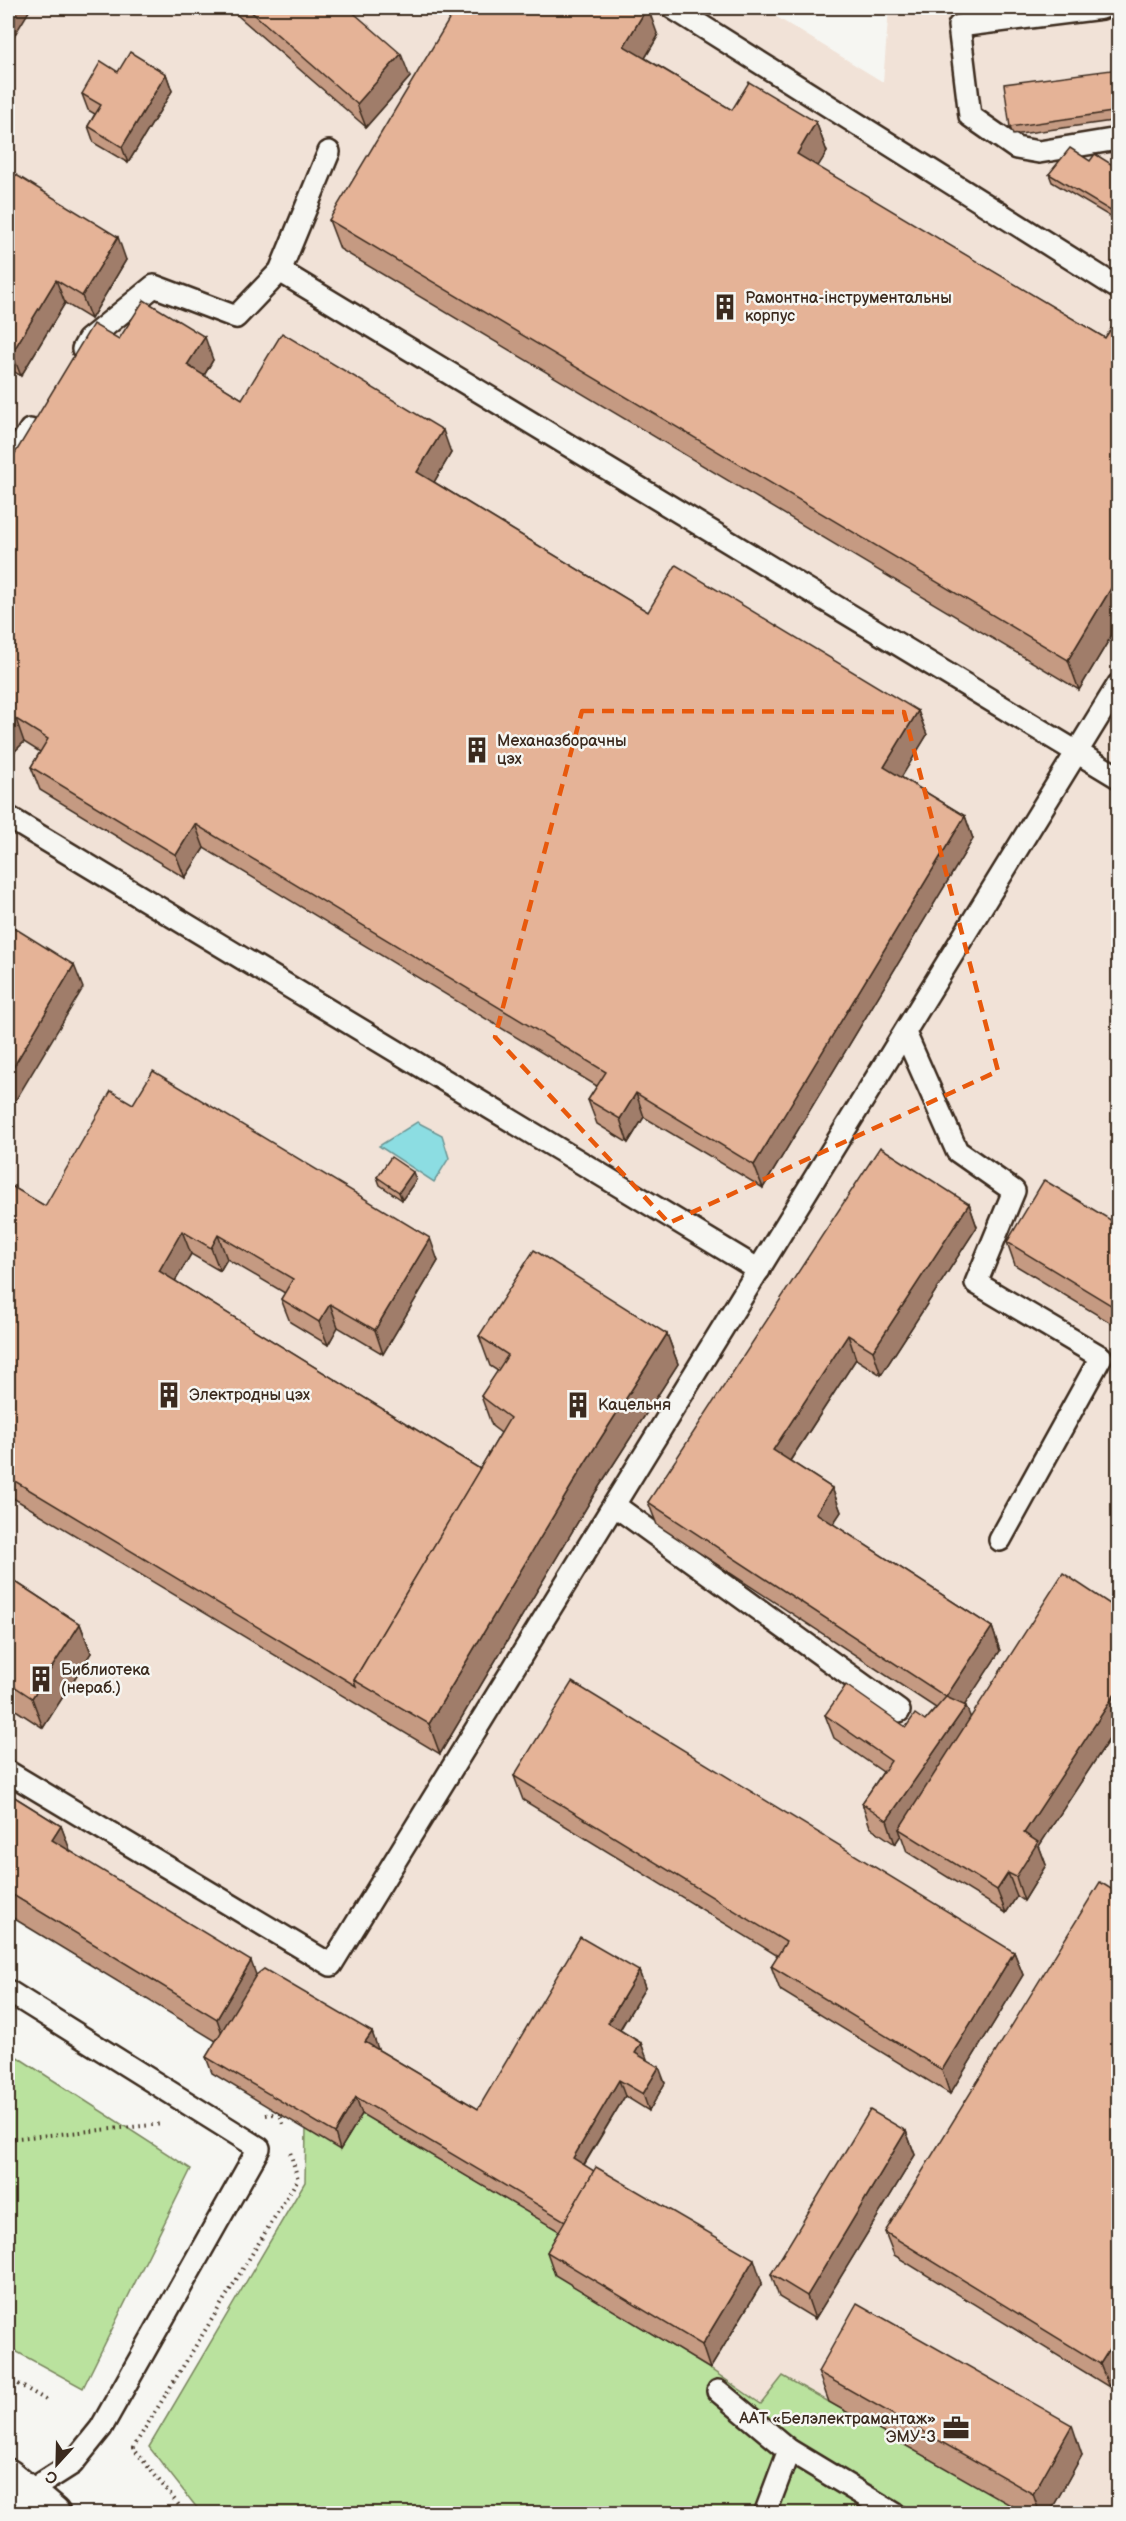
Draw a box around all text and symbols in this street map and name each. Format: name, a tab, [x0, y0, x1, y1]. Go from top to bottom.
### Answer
place label: Рамонтна-інструментальны корпус	[745, 289, 952, 326]
building icon: Рамонтна-інструментальны корпус	[710, 292, 740, 322]
place label: Механазборачны цэх	[497, 732, 626, 769]
building icon: Механазборачны цэх	[462, 735, 492, 765]
building icon: Электродны цэх	[154, 1380, 184, 1410]
place label: Электродны цэх	[189, 1386, 310, 1405]
building icon: Кацельня	[563, 1390, 593, 1420]
place label: Кацельня	[598, 1396, 671, 1415]
place label: Библиотека (нераб.)	[61, 1661, 150, 1698]
building icon: Библиотека (нераб.)	[26, 1664, 56, 1694]
place label: ААТ «Белэлектрамантаж» ЭМУ-3	[738, 2410, 936, 2447]
office icon: ААТ «Белэлектрамантаж» ЭМУ-3	[941, 2413, 971, 2443]
north arrow	[27, 2434, 87, 2494]
text: С	[43, 2466, 61, 2487]

